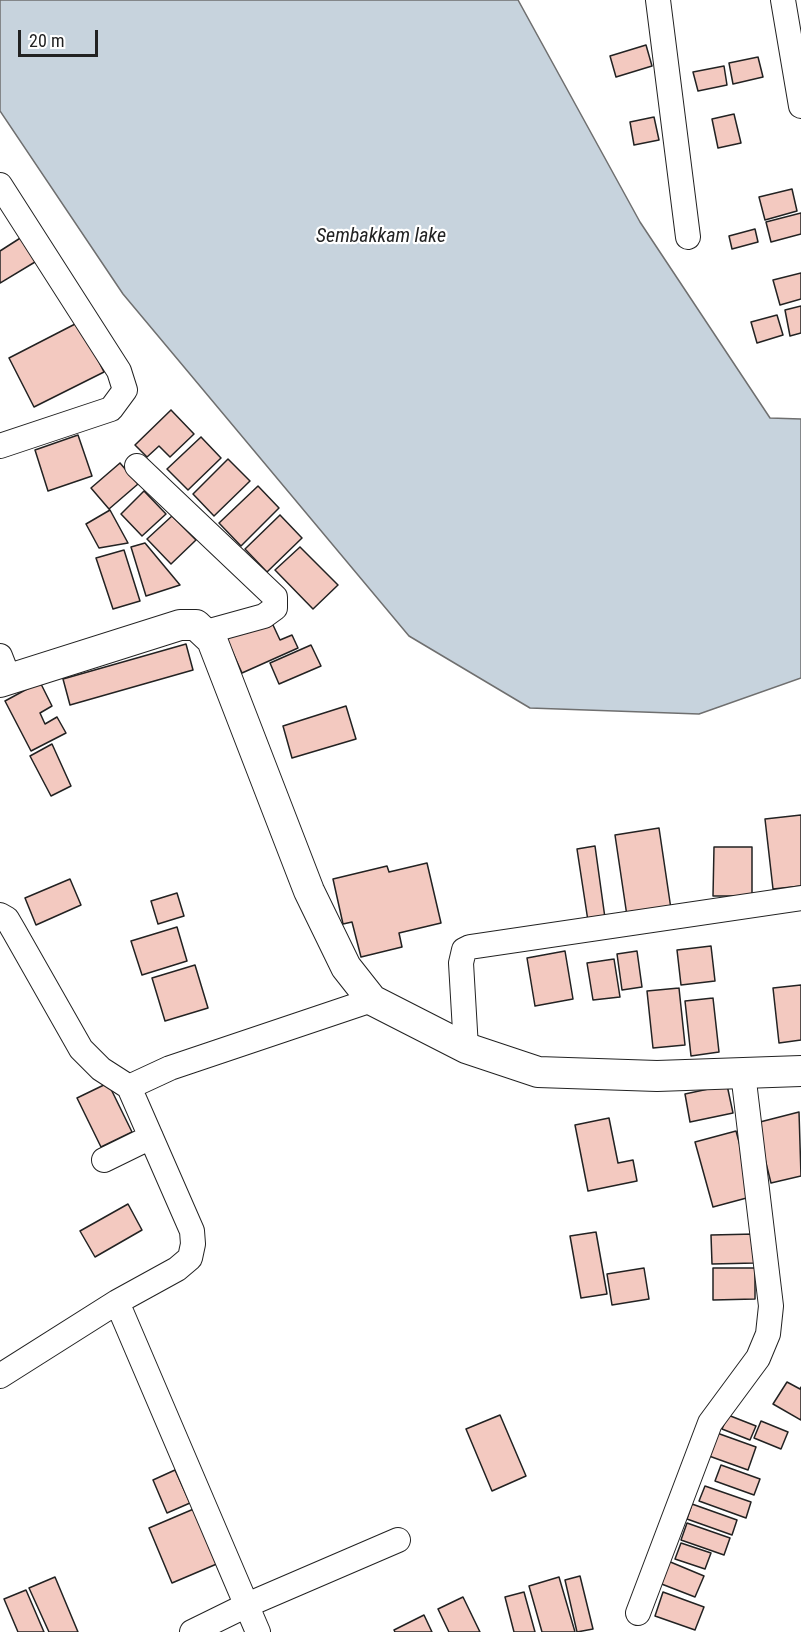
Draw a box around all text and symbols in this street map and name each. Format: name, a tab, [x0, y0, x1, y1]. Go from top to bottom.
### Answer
scale bar	[21, 18, 100, 56]
text: 20 m	[29, 30, 64, 51]
water label: Sembakkam lake	[316, 225, 446, 249]

